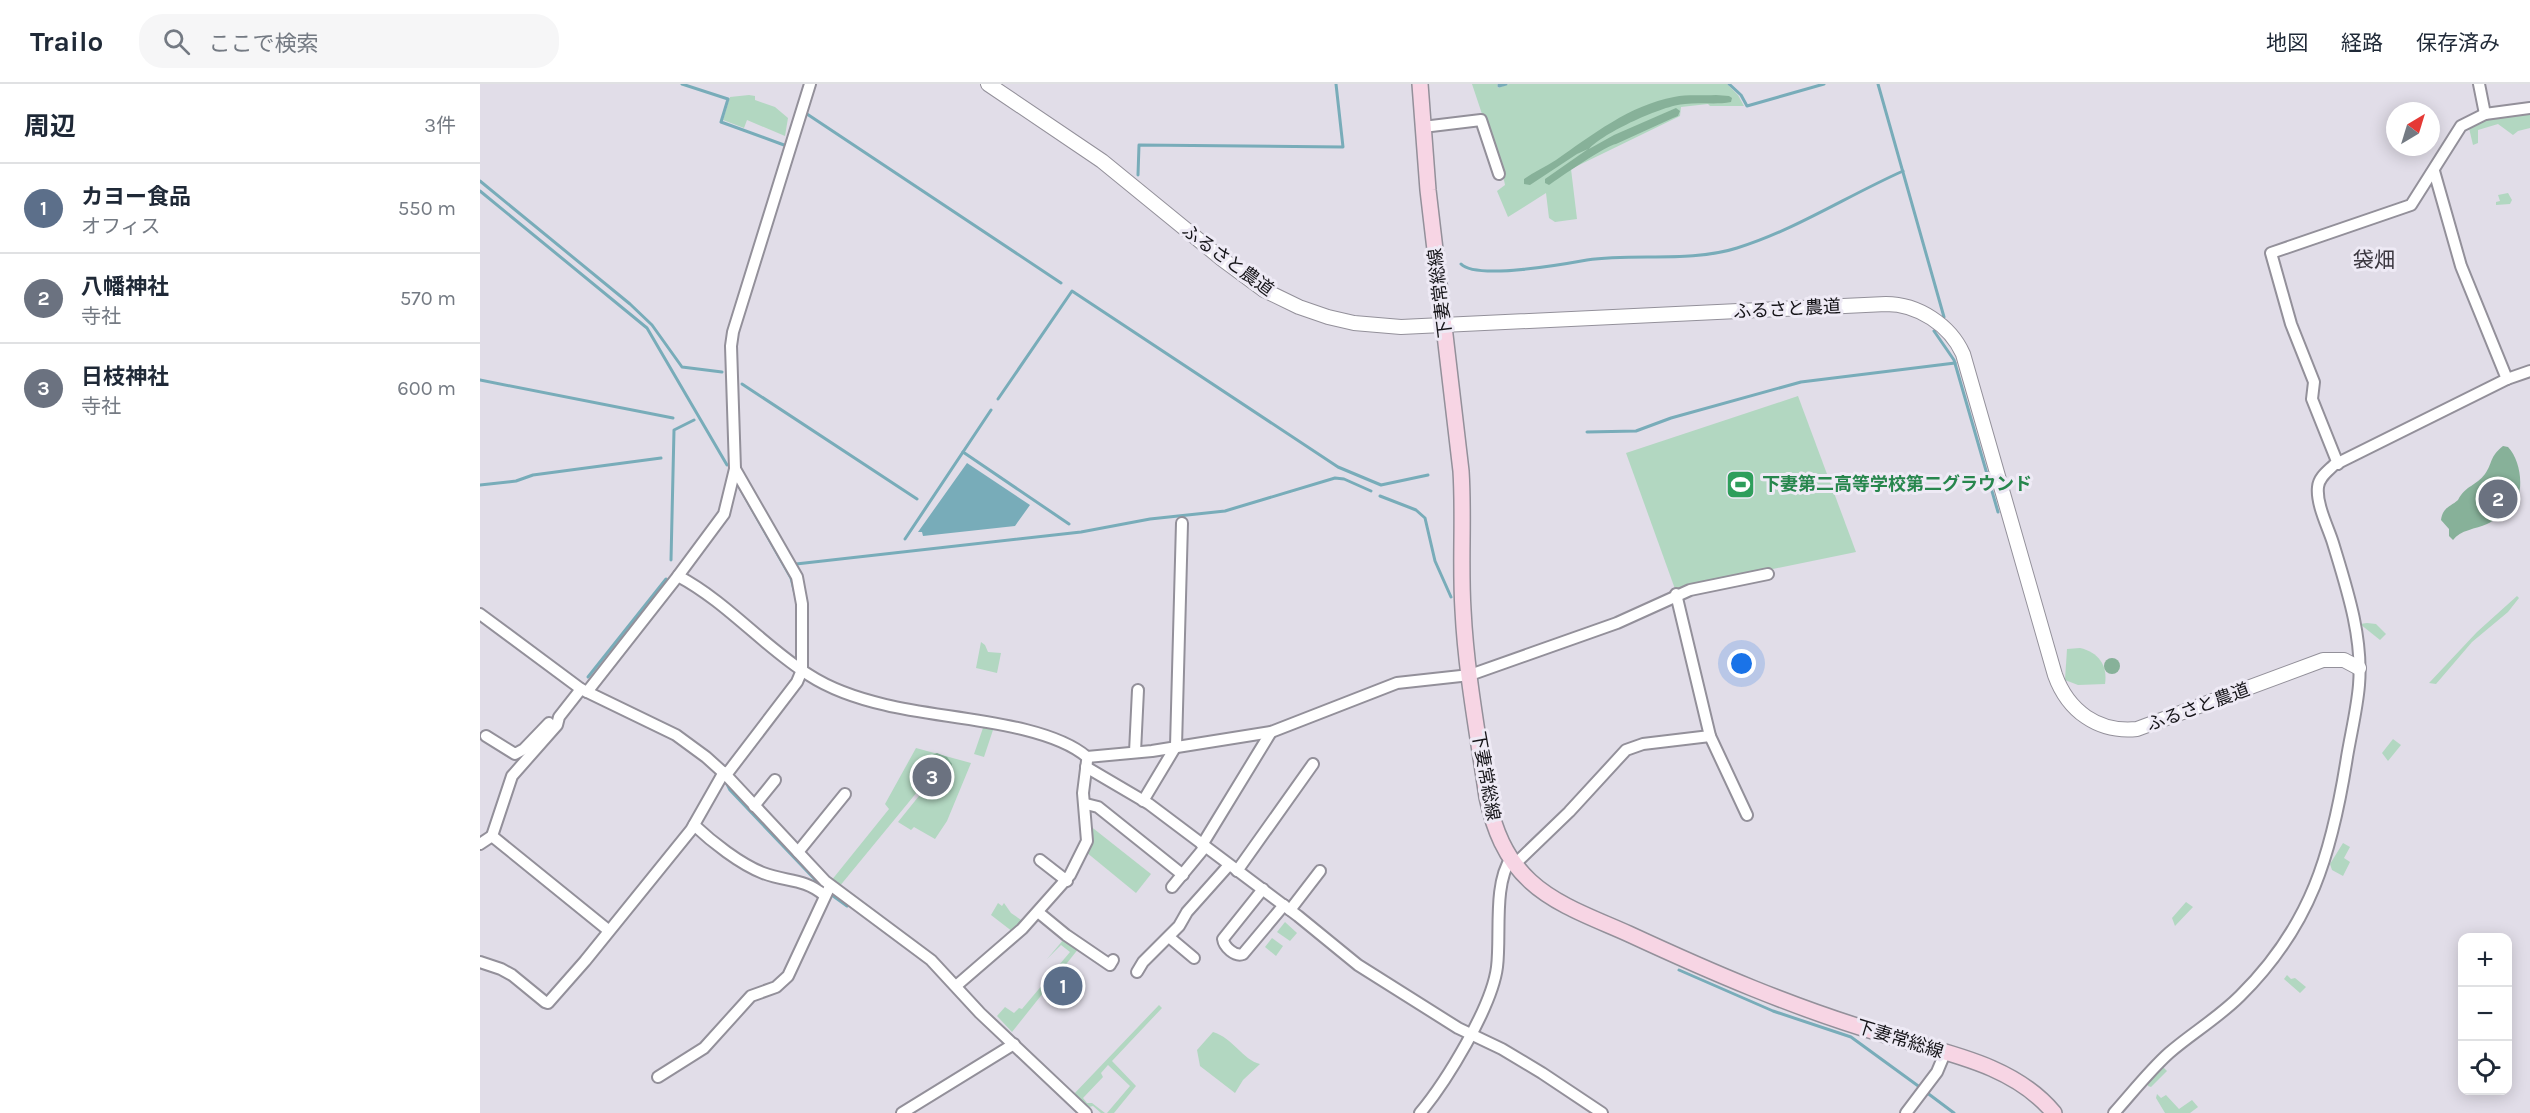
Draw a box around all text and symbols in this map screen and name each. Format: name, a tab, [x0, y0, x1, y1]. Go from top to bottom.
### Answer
search box	[139, 14, 559, 68]
text: Trailo	[30, 25, 103, 58]
icon: search	[160, 25, 193, 58]
text: ここで検索	[208, 31, 318, 57]
text: 地図	[2266, 31, 2308, 55]
text: 経路	[2341, 31, 2383, 55]
text: 保存済み	[2416, 31, 2500, 55]
north arrow	[2386, 102, 2440, 156]
text: 周辺	[24, 111, 76, 142]
text: 3件	[424, 114, 456, 137]
text: カヨー食品	[81, 184, 191, 210]
text: 1	[40, 197, 47, 220]
text: 550 m	[398, 197, 456, 220]
text: オフィス	[81, 215, 161, 238]
street label: ふるさと農道	[1178, 219, 1278, 301]
street label: 下妻常総線	[1424, 247, 1456, 339]
district label: 袋畑	[2353, 248, 2395, 272]
text: 八幡神社	[81, 274, 169, 300]
text: 2	[37, 287, 50, 310]
text: 570 m	[400, 287, 456, 310]
street label: ふるさと農道	[1732, 295, 1842, 323]
text: 寺社	[81, 305, 121, 328]
text: 日枝神社	[81, 364, 169, 390]
text: 3	[37, 377, 50, 400]
text: 600 m	[397, 377, 456, 400]
text: 寺社	[81, 395, 121, 418]
sports icon: 下妻第二高等学校第二グラウンド	[1725, 468, 1757, 500]
place label: 下妻第二高等学校第二グラウンド	[1762, 473, 2032, 495]
pin: 2	[2478, 476, 2518, 522]
your location	[1727, 649, 1756, 678]
street label: ふるさと農道	[2143, 678, 2253, 736]
street label: 下妻常総線	[1467, 730, 1505, 822]
pin: 3	[912, 754, 952, 800]
map controls	[2458, 933, 2512, 1095]
button: +	[2458, 933, 2512, 987]
pin: 1	[1044, 964, 1082, 1008]
button: −	[2458, 987, 2512, 1041]
street label: 下妻常総線	[1854, 1015, 1946, 1063]
button: locate	[2458, 1041, 2512, 1095]

